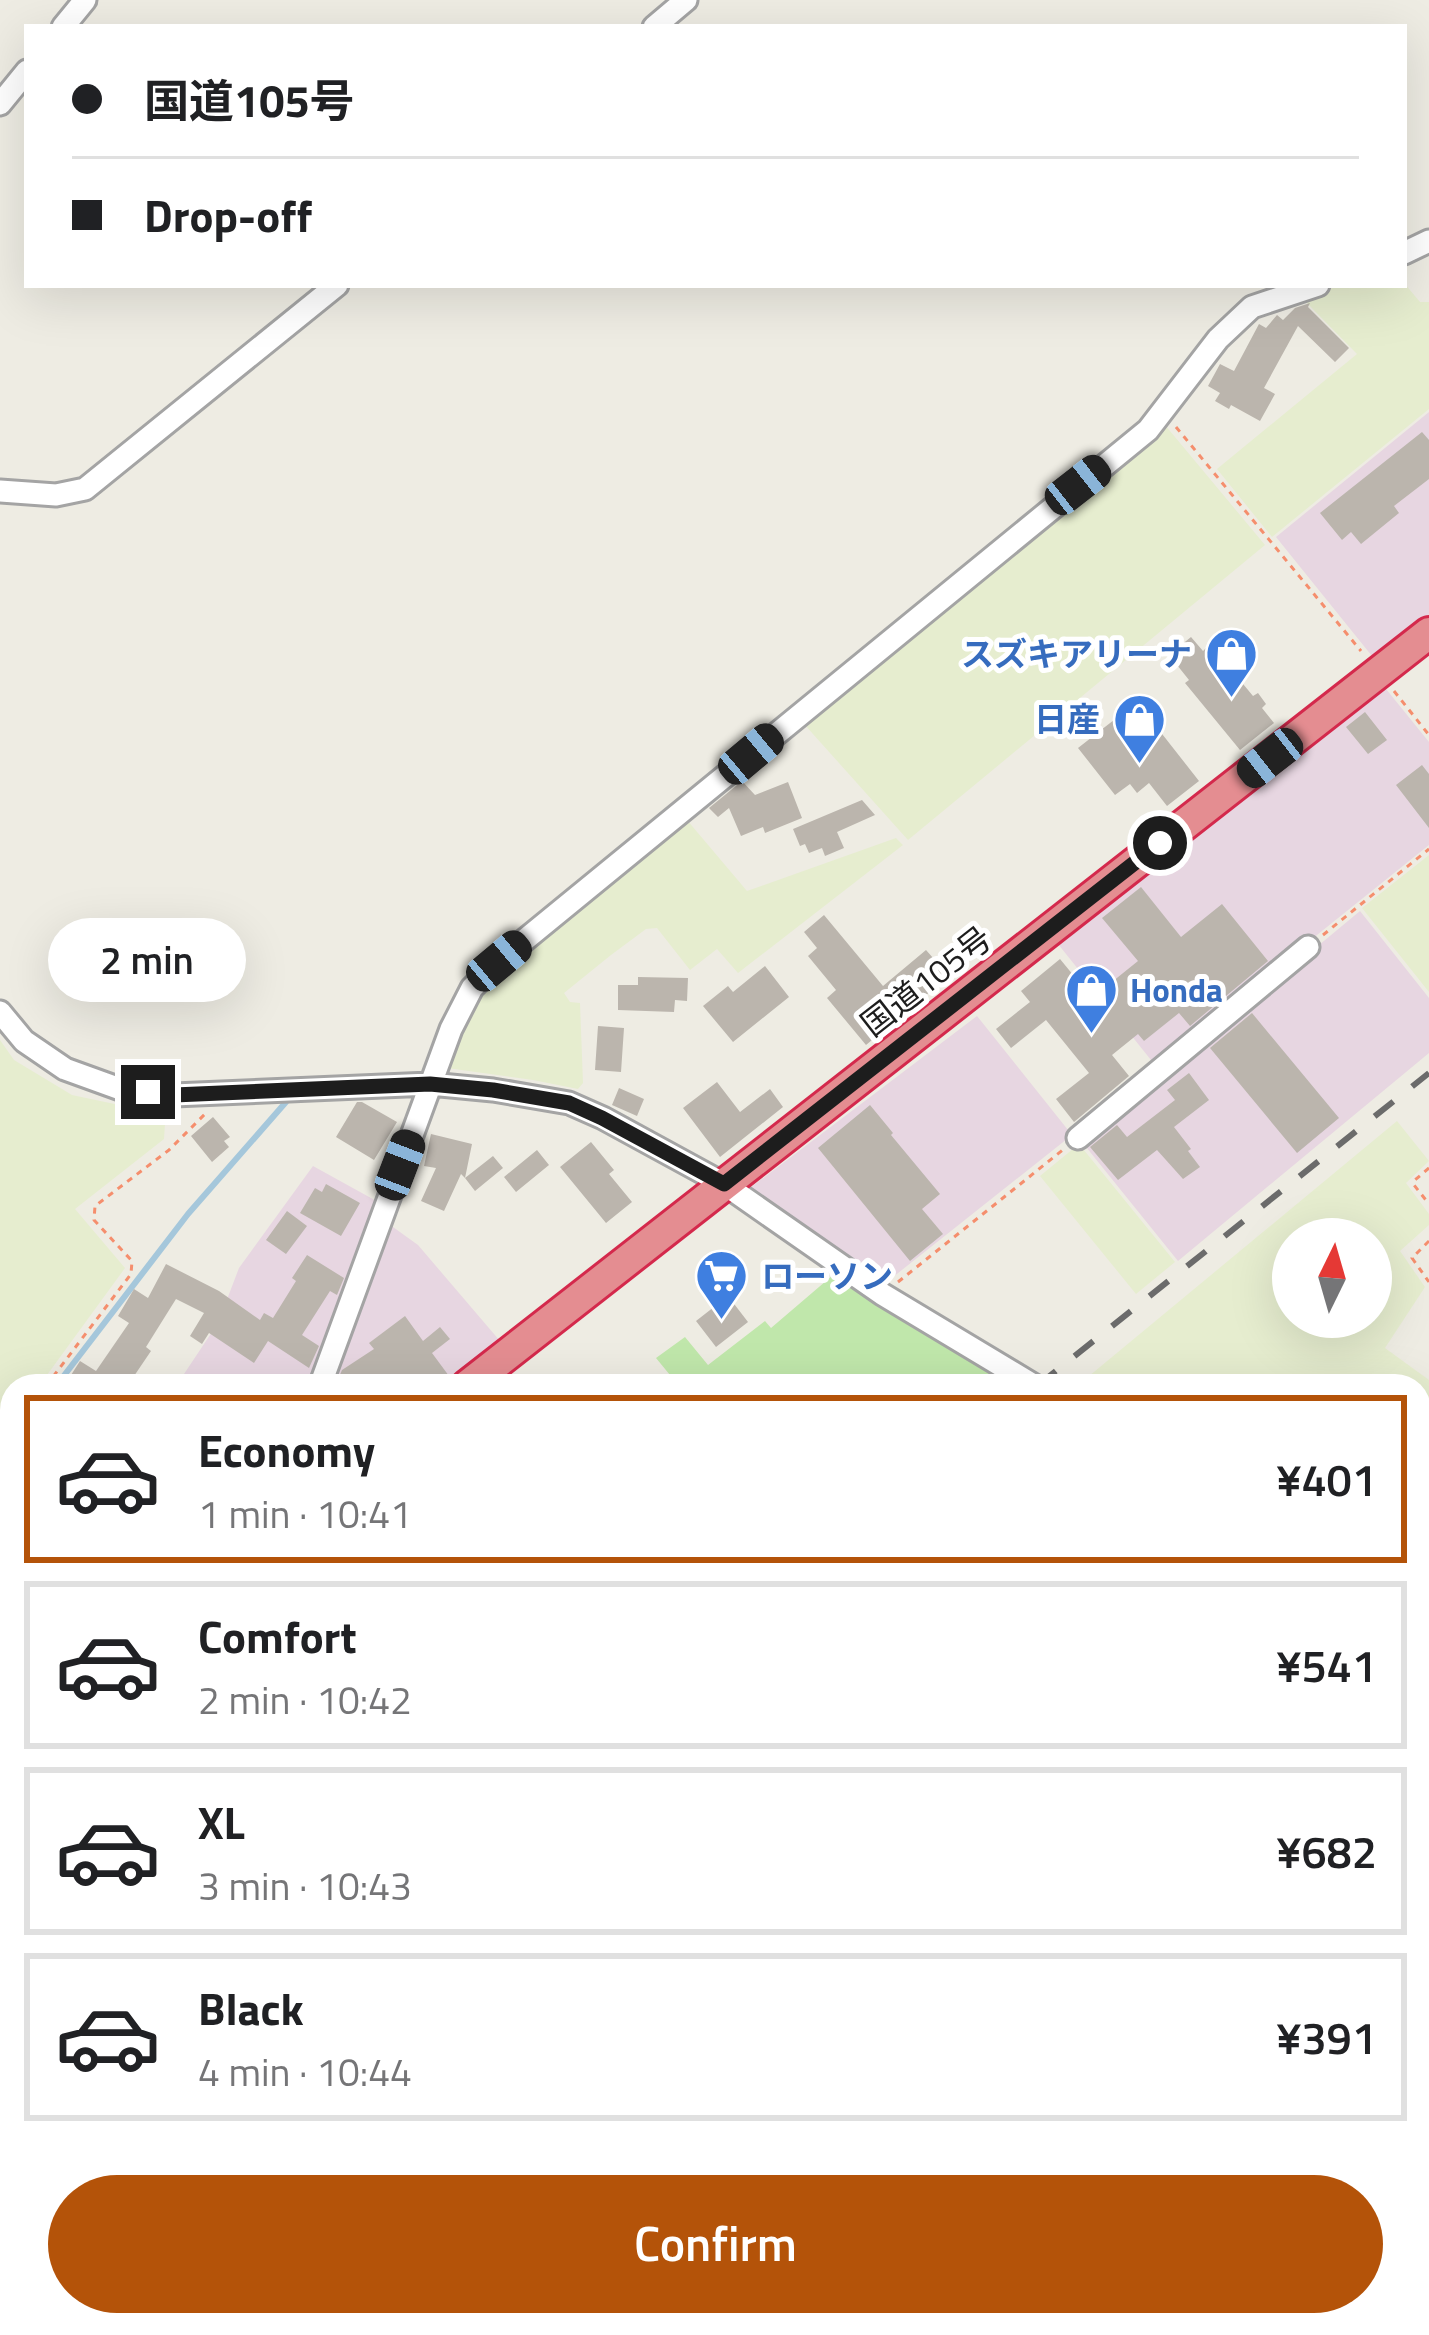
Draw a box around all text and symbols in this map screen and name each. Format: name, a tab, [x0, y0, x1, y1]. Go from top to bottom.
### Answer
text: 国道105号	[144, 66, 355, 134]
text: Drop-off	[144, 181, 312, 249]
car	[1039, 449, 1117, 521]
shop icon: スズキアリーナ	[1203, 626, 1259, 700]
place label: スズキアリーナ	[961, 629, 1192, 679]
shop icon: 日産	[1111, 691, 1167, 765]
place label: 日産	[1034, 694, 1100, 744]
car	[712, 717, 790, 791]
car	[1231, 722, 1309, 794]
route start	[1133, 816, 1187, 870]
street label: 国道105号	[850, 914, 1002, 1048]
callout: 2 min	[49, 918, 247, 1002]
car	[460, 924, 538, 998]
text: 2 min	[100, 930, 194, 989]
shop icon: Honda	[1063, 962, 1119, 1036]
place label: Honda	[1130, 965, 1223, 1015]
route end	[121, 1065, 175, 1119]
car	[370, 1125, 430, 1205]
north arrow	[1272, 1218, 1392, 1338]
map controls	[1272, 1218, 1392, 1338]
supermarket icon: ローソン	[694, 1248, 750, 1322]
place label: ローソン	[761, 1251, 893, 1301]
text: Economy	[198, 1416, 375, 1484]
icon: car	[54, 1425, 162, 1533]
text: ¥401	[1276, 1445, 1377, 1513]
text: 1 min · 10:41	[198, 1484, 412, 1543]
text: Comfort	[198, 1602, 357, 1670]
icon: car	[54, 1611, 162, 1719]
text: ¥541	[1276, 1631, 1377, 1699]
text: 2 min · 10:42	[198, 1670, 412, 1729]
text: XL	[198, 1788, 245, 1856]
icon: car	[54, 1797, 162, 1905]
text: ¥682	[1276, 1817, 1377, 1885]
text: 3 min · 10:43	[198, 1856, 412, 1915]
text: Black	[198, 1974, 304, 2042]
icon: car	[54, 1983, 162, 2091]
text: ¥391	[1276, 2003, 1377, 2071]
text: 4 min · 10:44	[198, 2042, 412, 2101]
button: Confirm	[48, 2175, 1383, 2313]

